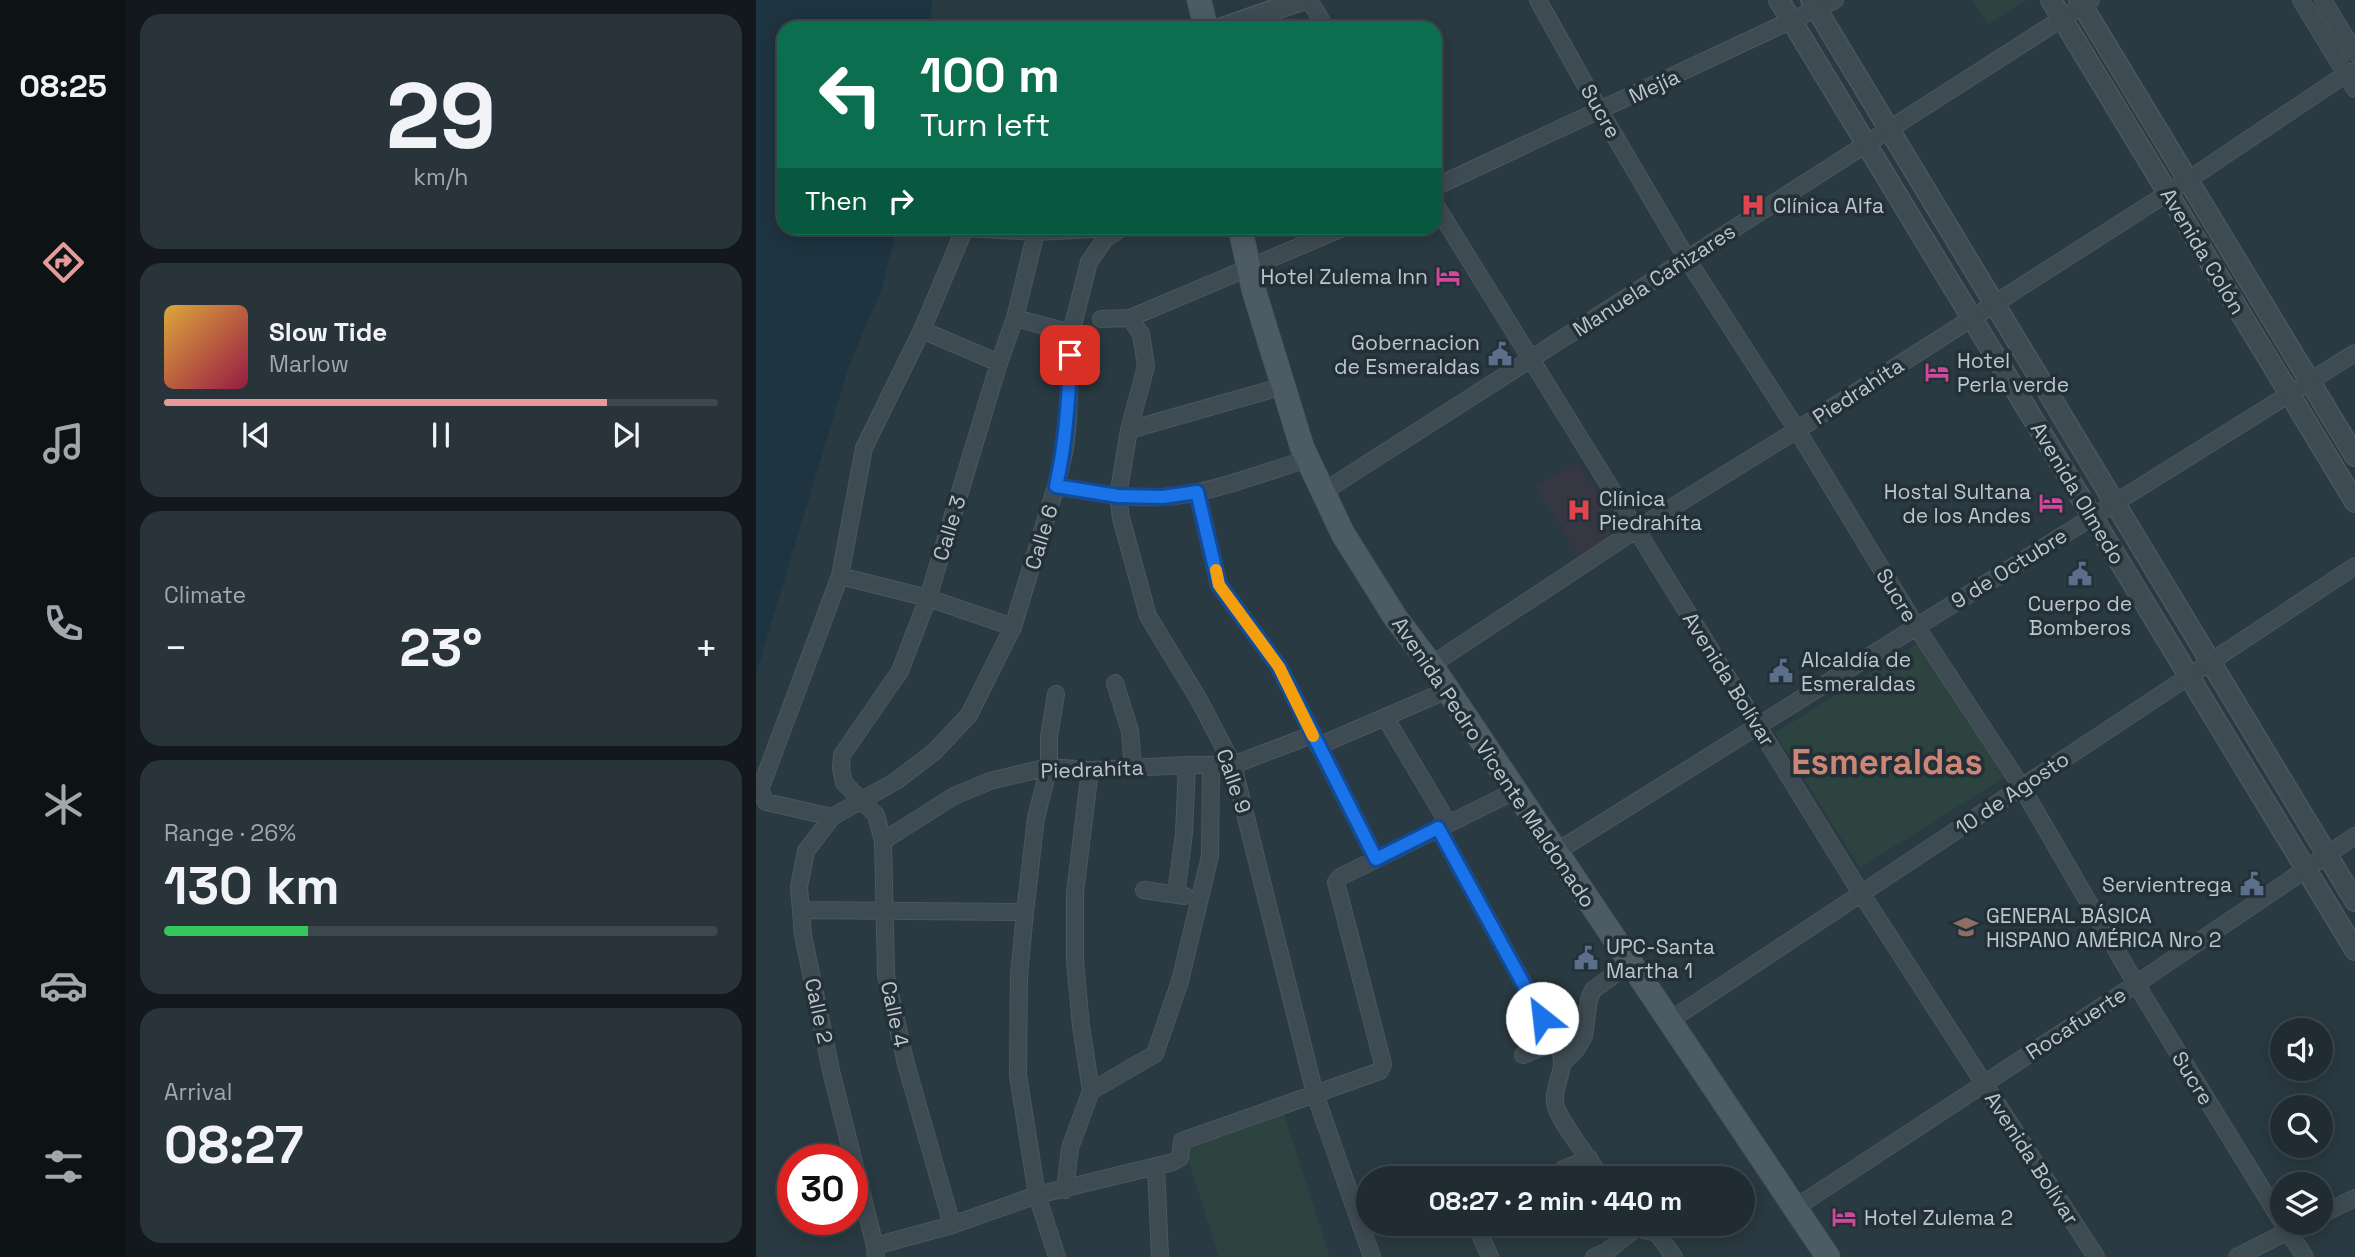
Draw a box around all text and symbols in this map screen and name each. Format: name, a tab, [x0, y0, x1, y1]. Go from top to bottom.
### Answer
text: 100 m	[920, 44, 1060, 106]
icon: left	[805, 49, 896, 140]
text: 29	[386, 58, 496, 175]
street label: Mejía	[1624, 63, 1684, 109]
text: 08:25	[19, 66, 107, 106]
street label: Sucre	[1575, 79, 1627, 143]
text: Turn left	[920, 105, 1050, 145]
text: km/h	[414, 162, 468, 192]
icon: right	[882, 182, 920, 220]
street label: Avenida Colón	[2155, 183, 2251, 319]
text: Then	[805, 184, 868, 218]
hospital icon: Clínica Alfa	[1739, 191, 1767, 219]
place label: Clínica Alfa	[1773, 192, 1884, 219]
street label: Manuela Cañizares	[1568, 217, 1740, 343]
icon: directions	[39, 238, 88, 287]
hotel icon: Hotel Zulema Inn	[1434, 262, 1462, 290]
place label: Hotel Zulema Inn	[1261, 263, 1428, 290]
text: Slow Tide	[269, 315, 387, 349]
pin	[1040, 325, 1100, 385]
place label: Gobernacion de Esmeraldas	[1334, 329, 1480, 380]
icon: arrive	[1051, 336, 1089, 374]
public building icon: Gobernacion de Esmeraldas	[1486, 340, 1514, 368]
place label: Hotel Perla verde	[1957, 347, 2069, 398]
text: Marlow	[269, 349, 349, 379]
street label: Piedrahíta	[1807, 352, 1909, 430]
hotel icon: Hotel Perla verde	[1923, 358, 1951, 386]
icon: previous	[237, 416, 275, 454]
icon: pause	[422, 416, 460, 454]
icon: next	[607, 416, 645, 454]
street label: Avenida Olmedo	[2025, 417, 2131, 569]
icon: music	[39, 419, 88, 468]
place label: Hostal Sultana de los Andes	[1884, 478, 2031, 529]
place label: Clínica Piedrahíta	[1599, 485, 1702, 536]
hotel icon: Hostal Sultana de los Andes	[2037, 489, 2065, 517]
street label: Calle 3	[926, 492, 972, 564]
hospital icon: Clínica Piedrahíta	[1565, 496, 1593, 524]
street label: Calle 6	[1018, 501, 1064, 573]
street label: 9 de Octubre	[1946, 522, 2072, 614]
public building icon: Cuerpo de Bomberos	[2066, 560, 2094, 588]
street label: Sucre	[1870, 563, 1924, 627]
text: Climate	[164, 580, 246, 610]
place label: Cuerpo de Bomberos	[2028, 590, 2132, 641]
icon: phone	[39, 599, 88, 648]
street label: Avenida Bolívar	[1677, 607, 1781, 751]
street label: Avenida Pedro Vicente Maldonado	[1386, 611, 1602, 913]
text: 23°	[400, 615, 483, 681]
text: −	[164, 624, 188, 672]
text: +	[694, 624, 718, 672]
place label: Alcaldía de Esmeraldas	[1801, 646, 1916, 697]
public building icon: Alcaldía de Esmeraldas	[1767, 657, 1795, 685]
district label: Esmeraldas	[1791, 740, 1983, 784]
street label: Calle 9	[1210, 745, 1258, 817]
street label: 10 de Agosto	[1950, 745, 2074, 841]
street label: Piedrahíta	[1040, 754, 1144, 784]
icon: climate	[39, 780, 88, 829]
text: Range · 26%	[164, 818, 296, 848]
text: 130 km	[164, 853, 340, 919]
public building icon: Servientrega	[2238, 870, 2266, 898]
place label: Servientrega	[2102, 871, 2232, 898]
place label: GENERAL BÁSICA HISPANO AMÉRICA Nro 2	[1986, 902, 2221, 953]
school or university icon: GENERAL BÁSICA HISPANO AMÉRICA Nro 2	[1952, 913, 1980, 941]
place label: UPC-Santa Martha 1	[1606, 933, 1715, 984]
public building icon: UPC-Santa Martha 1	[1572, 944, 1600, 972]
icon: car	[39, 961, 88, 1010]
street label: Calle 2	[799, 976, 839, 1046]
street label: Calle 4	[875, 979, 915, 1049]
position arrow	[1505, 981, 1579, 1055]
street label: Rocafuerte	[2021, 981, 2131, 1065]
map controls	[2270, 1018, 2333, 1235]
button: sound	[2270, 1018, 2333, 1081]
street label: Sucre	[2166, 1046, 2220, 1110]
text: Arrival	[164, 1077, 232, 1107]
street label: Avenida Bolívar	[1979, 1086, 2085, 1230]
button: search	[2270, 1095, 2333, 1158]
text: 08:27	[164, 1112, 304, 1178]
icon: filters	[39, 1142, 88, 1191]
speed limit sign: 30	[777, 1144, 868, 1235]
button: layers	[2270, 1172, 2333, 1235]
text: 08:27 · 2 min · 440 m	[1429, 1184, 1682, 1218]
hotel icon: Hotel Zulema 2	[1830, 1203, 1858, 1231]
place label: Hotel Zulema 2	[1864, 1204, 2013, 1231]

